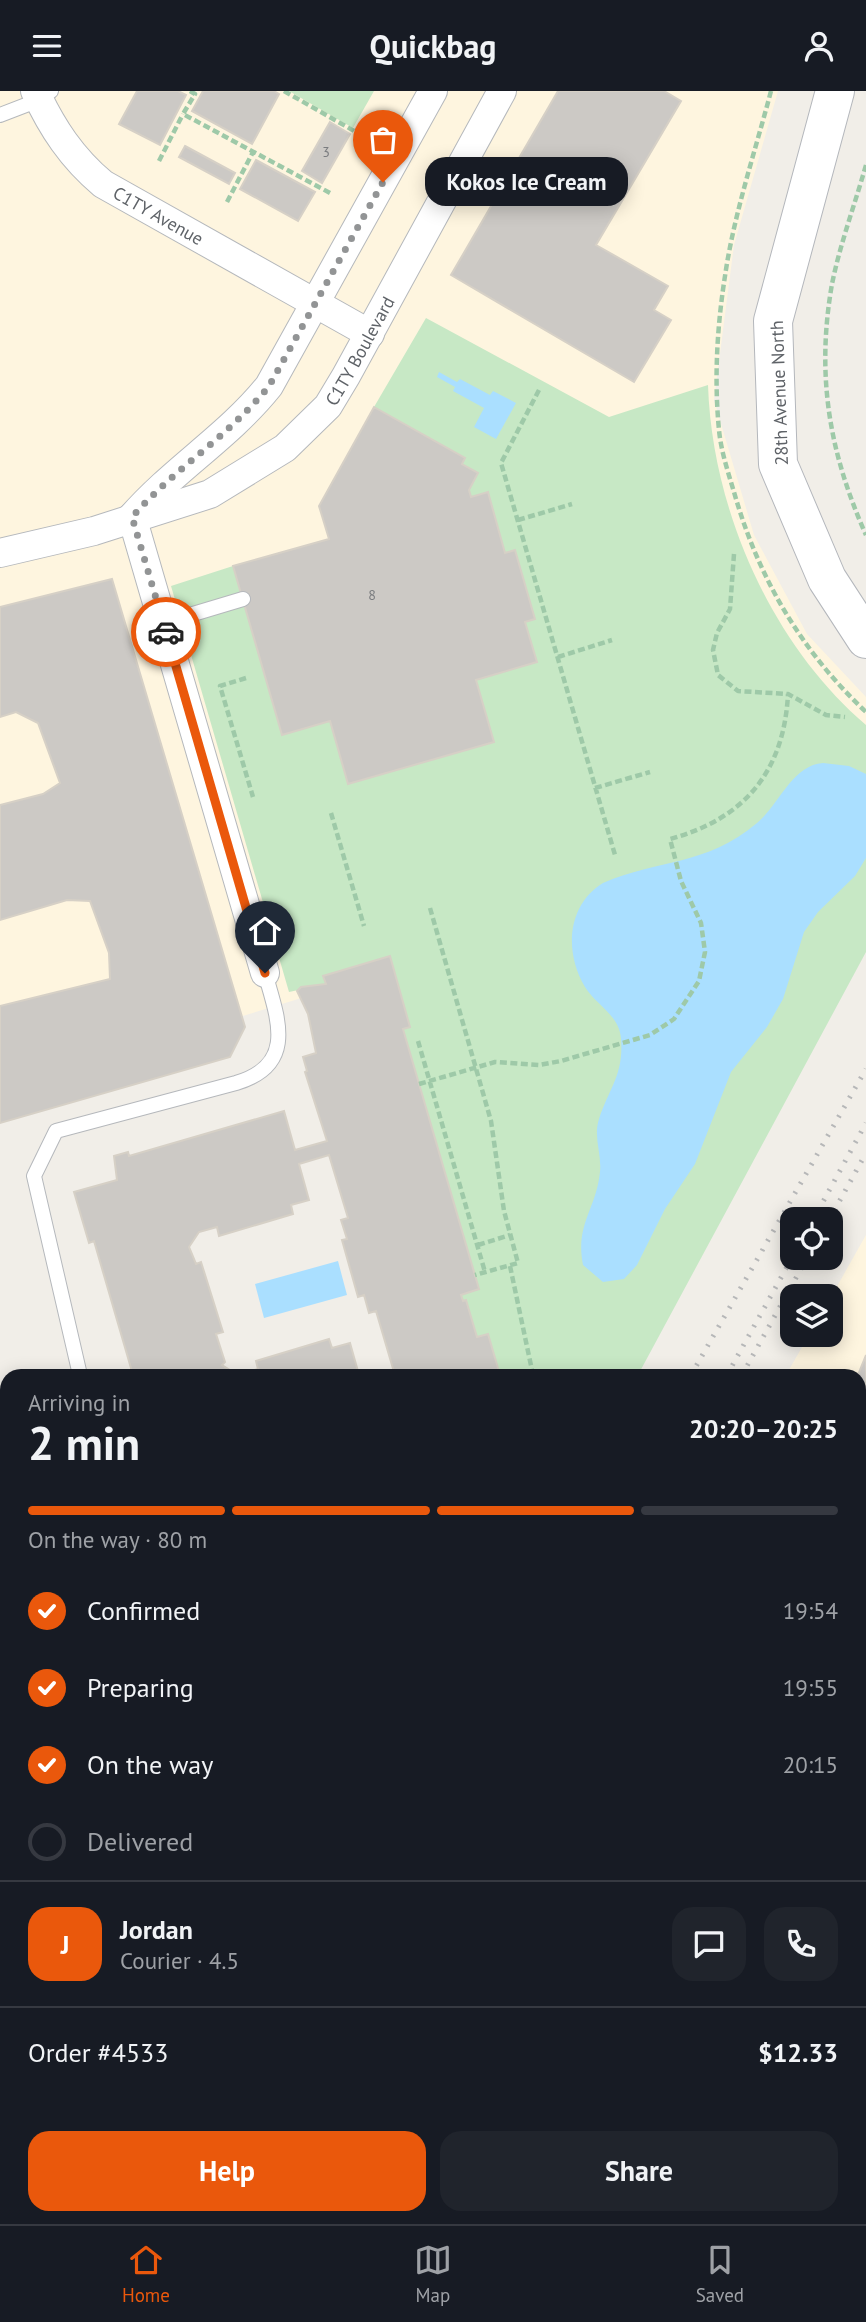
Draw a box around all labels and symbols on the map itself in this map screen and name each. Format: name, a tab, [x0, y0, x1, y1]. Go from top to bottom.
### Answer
pin	[353, 110, 413, 182]
house number: 3	[322, 143, 330, 161]
callout: Kokos Ice Cream	[425, 157, 628, 207]
street label: C1TY Avenue	[109, 181, 208, 250]
street label: C1TY Boulevard	[320, 292, 399, 410]
street label: 28th Avenue North	[765, 320, 793, 466]
house number: 8	[368, 586, 376, 604]
courier	[131, 597, 201, 667]
pin	[235, 901, 295, 973]

